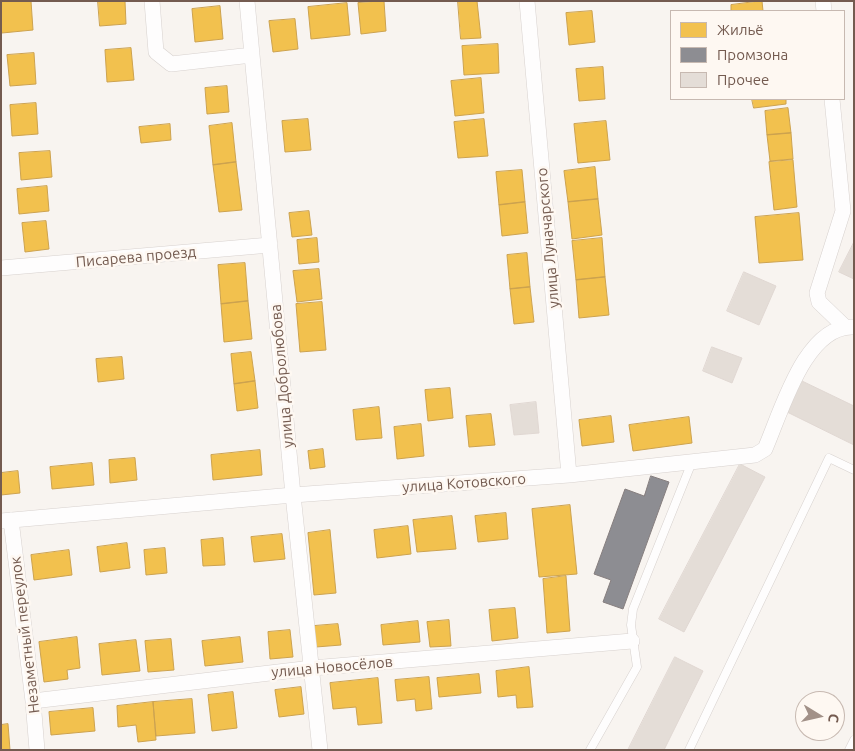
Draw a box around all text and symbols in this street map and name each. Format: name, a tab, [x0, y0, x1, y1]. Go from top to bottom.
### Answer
legend	[670, 10, 845, 100]
text: Жильё	[717, 21, 764, 38]
text: Промзона	[717, 46, 788, 63]
text: Прочее	[717, 71, 769, 88]
street label: улица Луначарского	[533, 167, 563, 309]
street label: Писарева проезд	[75, 243, 197, 271]
street label: улица Добролюбова	[267, 303, 297, 449]
street label: улица Котовского	[402, 470, 526, 496]
street label: Незаметный переулок	[6, 556, 44, 714]
street label: улица Новосёлов	[271, 653, 393, 681]
north arrow	[795, 691, 845, 741]
text: С	[825, 713, 842, 724]

